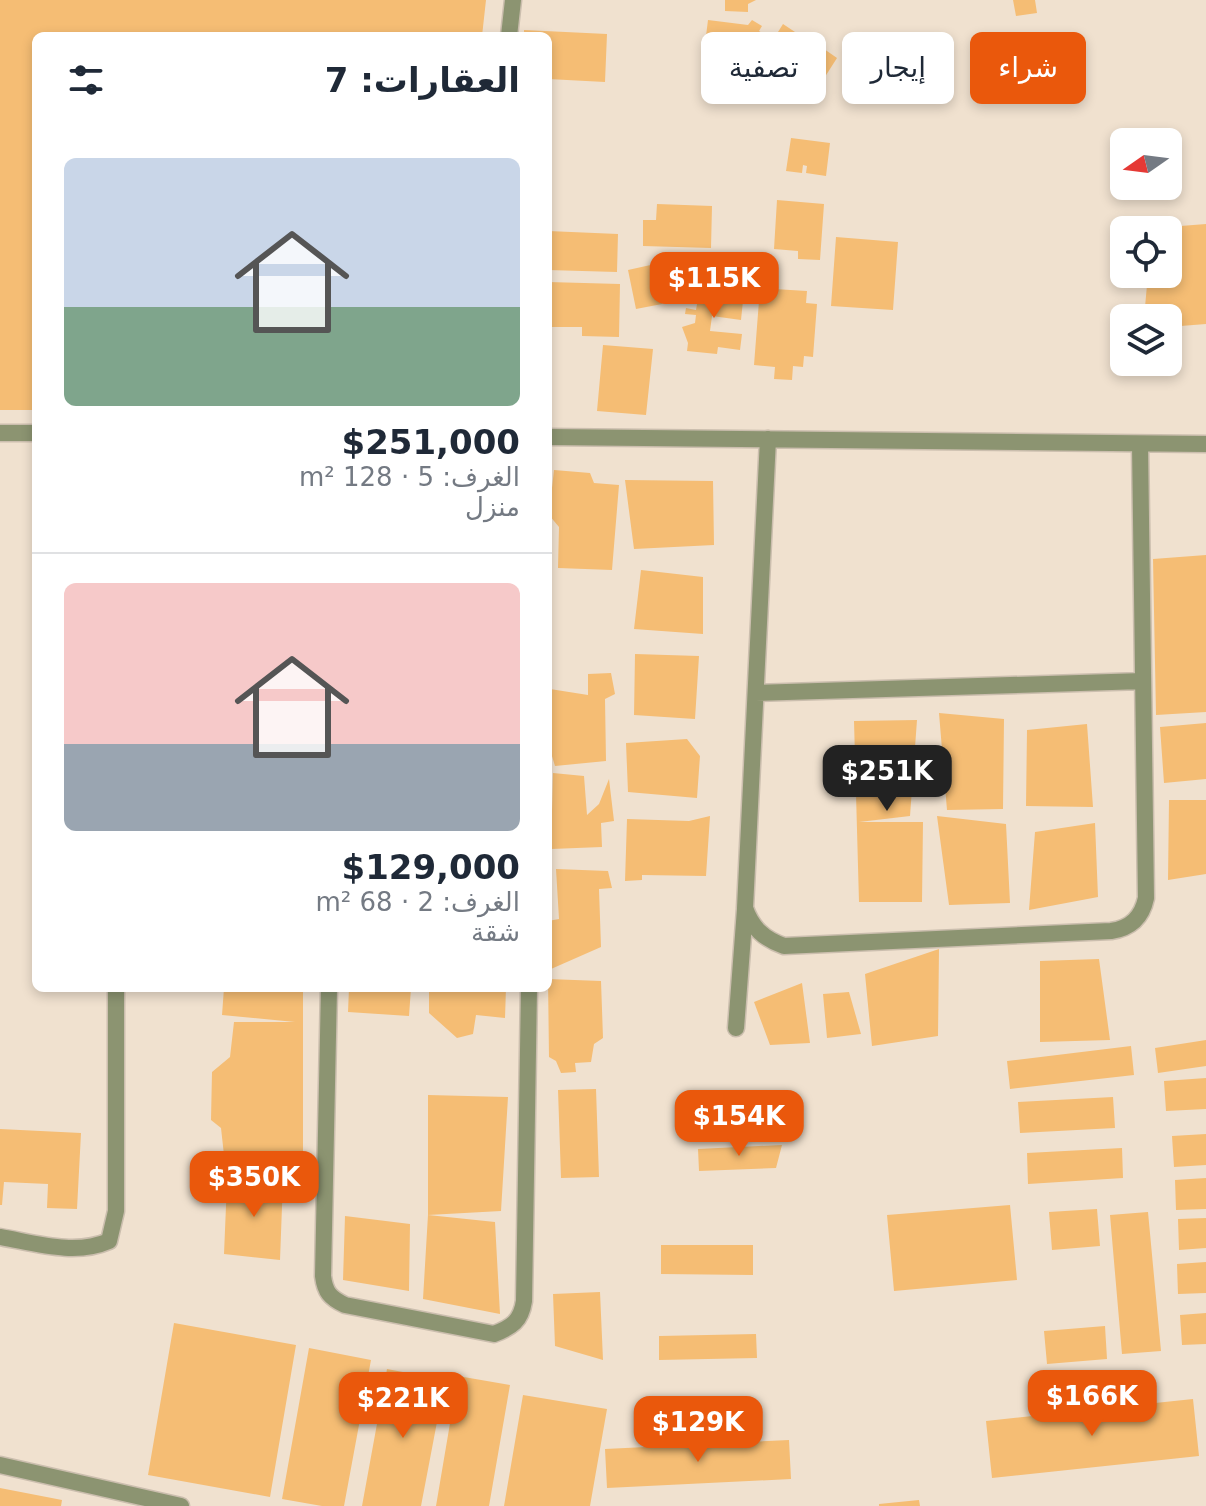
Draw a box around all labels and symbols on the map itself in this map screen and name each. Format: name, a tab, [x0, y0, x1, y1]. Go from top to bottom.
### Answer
north arrow	[1110, 128, 1182, 200]
pin: $115K	[658, 252, 770, 320]
pin: $251K	[831, 745, 943, 813]
pin: $154K	[683, 1090, 795, 1158]
pin: $350K	[198, 1151, 310, 1219]
pin: $166K	[1036, 1370, 1148, 1438]
pin: $221K	[347, 1372, 459, 1440]
pin: $129K	[642, 1396, 754, 1464]

